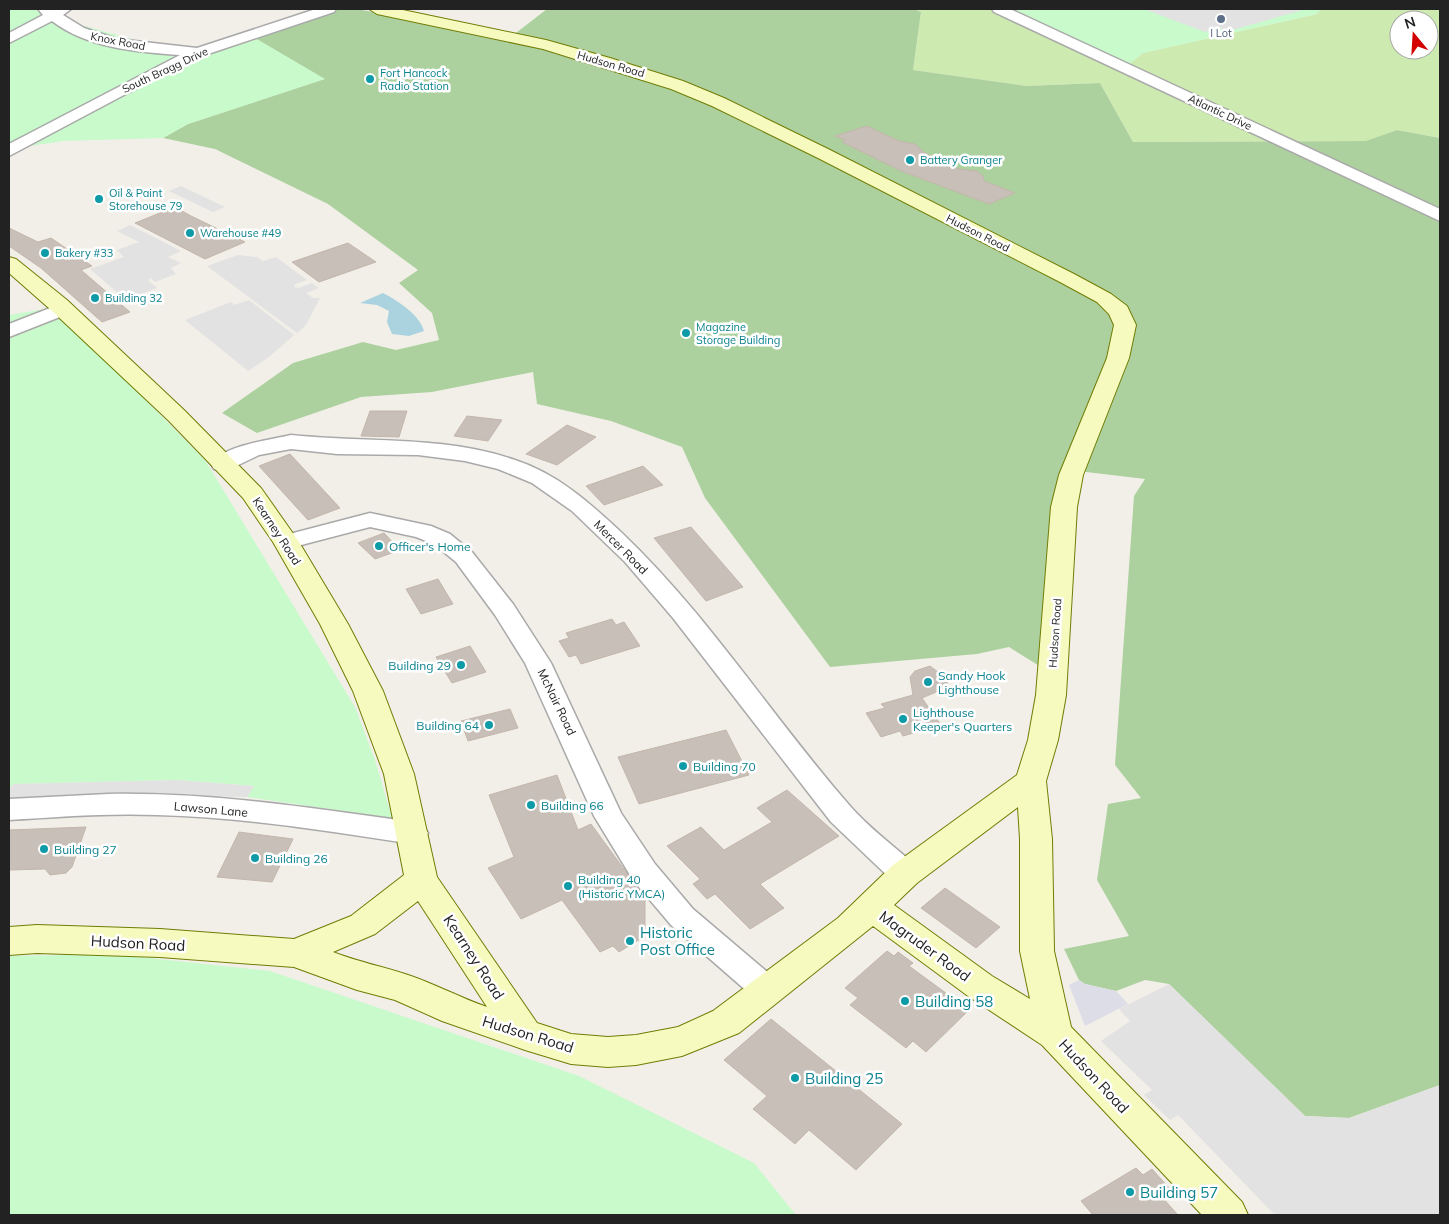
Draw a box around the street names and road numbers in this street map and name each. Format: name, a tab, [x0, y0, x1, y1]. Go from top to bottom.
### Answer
street label: Knox Road	[90, 29, 146, 53]
street label: South Bragg Drive	[120, 44, 210, 96]
street label: Hudson Road	[576, 48, 646, 80]
street label: Atlantic Drive	[1186, 91, 1254, 133]
street label: Hudson Road	[944, 211, 1012, 255]
street label: Kearney Road	[249, 494, 305, 568]
street label: Mercer Road	[591, 517, 651, 577]
street label: Hudson Road	[1046, 598, 1064, 668]
street label: McNair Road	[534, 666, 580, 738]
street label: Lawson Lane	[173, 798, 249, 820]
street label: Magruder Road	[876, 906, 974, 986]
street label: Kearney Road	[439, 911, 509, 1003]
street label: Hudson Road	[90, 931, 186, 955]
street label: Hudson Road	[480, 1011, 576, 1057]
street label: Hudson Road	[1055, 1035, 1133, 1117]

